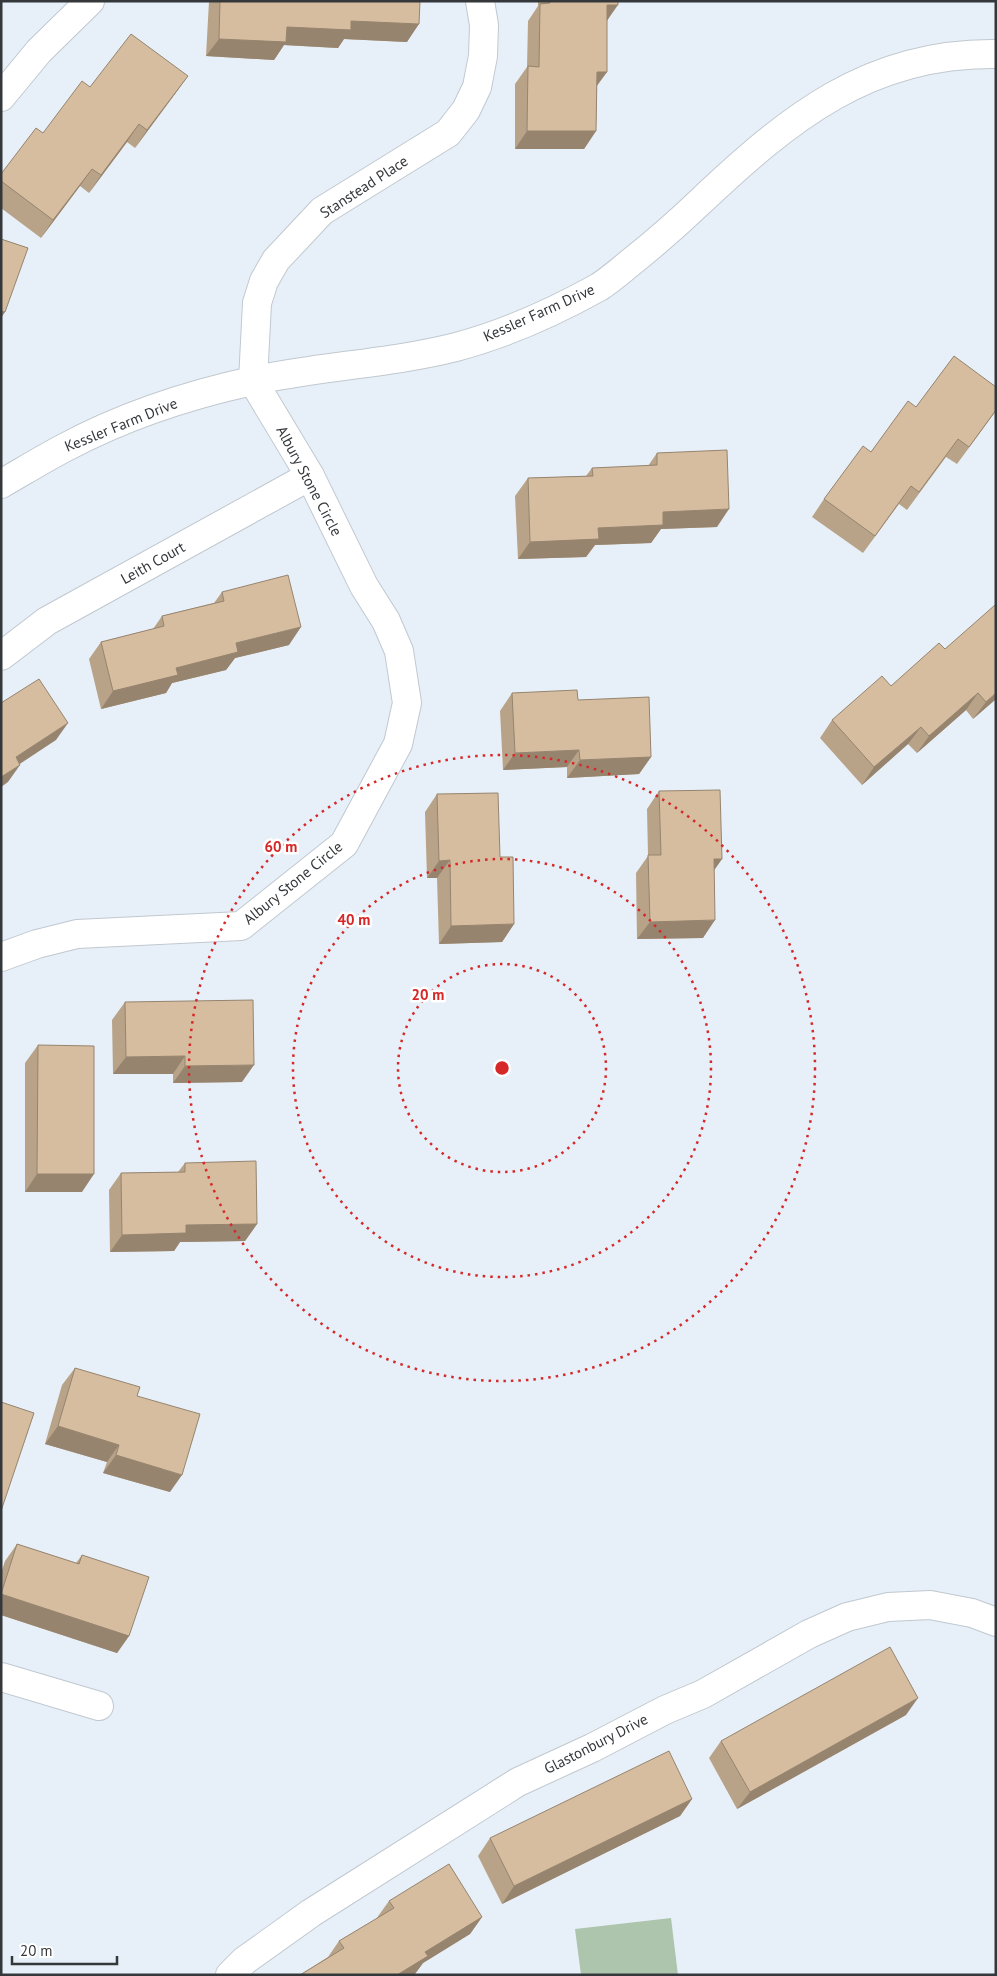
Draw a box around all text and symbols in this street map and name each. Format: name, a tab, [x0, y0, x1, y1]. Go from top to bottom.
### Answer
street label: Stanstead Place	[316, 151, 411, 222]
street label: Kessler Farm Drive	[480, 279, 597, 346]
street label: Kessler Farm Drive	[62, 393, 180, 456]
street label: Albury Stone Circle	[272, 422, 346, 539]
street label: Leith Court	[117, 537, 188, 588]
street label: Albury Stone Circle	[239, 837, 346, 928]
text: 60 m	[265, 837, 297, 856]
text: 40 m	[338, 910, 370, 929]
text: 20 m	[412, 985, 444, 1004]
centre of rings	[493, 1059, 511, 1077]
street label: Glastonbury Drive	[541, 1709, 651, 1778]
scale bar	[12, 1934, 118, 1966]
text: 20 m	[20, 1941, 53, 1960]

